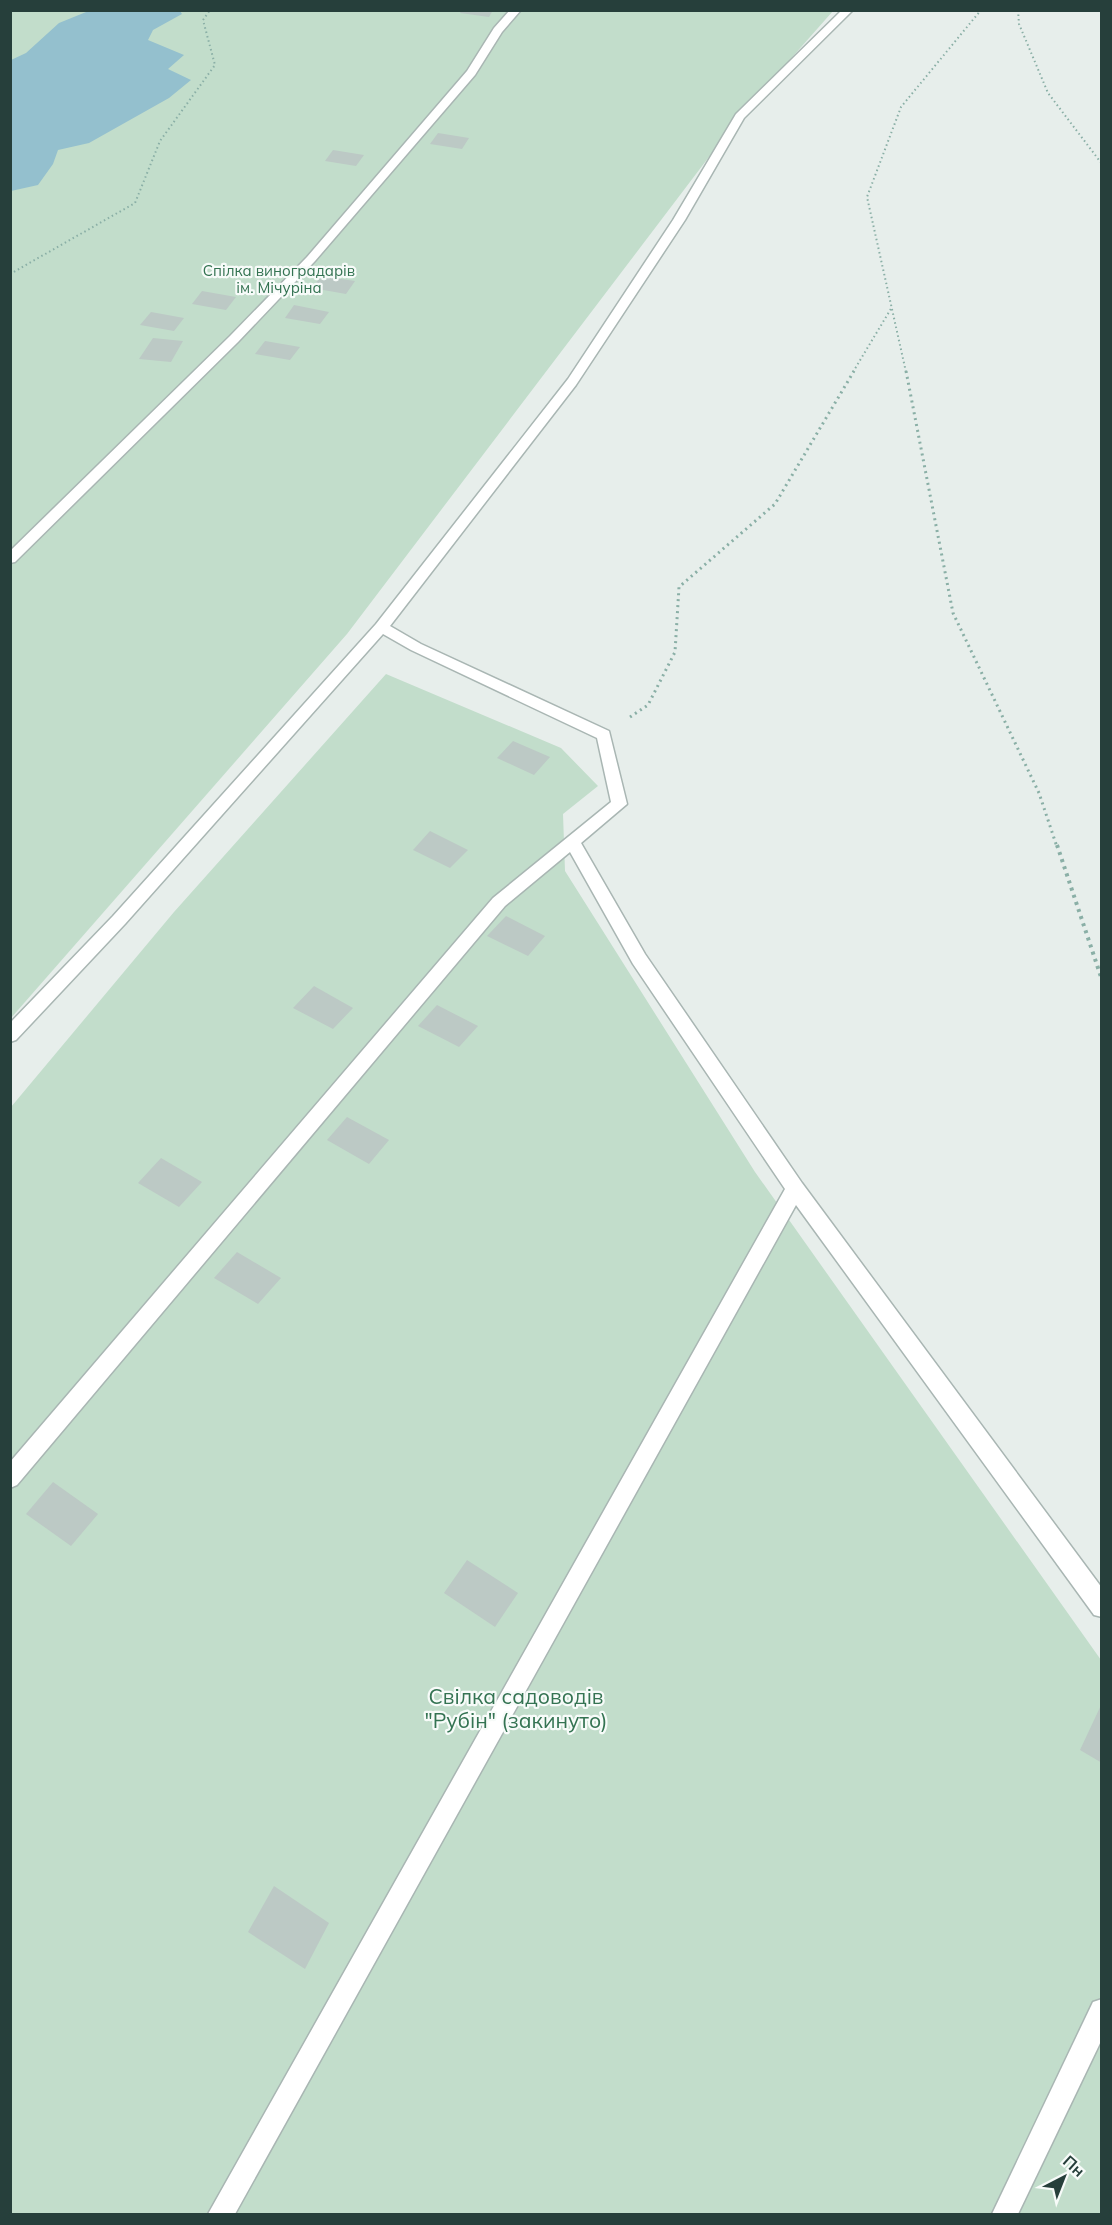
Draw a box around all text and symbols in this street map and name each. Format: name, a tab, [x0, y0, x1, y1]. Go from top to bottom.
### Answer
park label: Спілка виноградарів ім. Мічуріна	[203, 261, 355, 297]
park label: Свілка садоводів "Рубін" (закинуто)	[424, 1683, 608, 1733]
north arrow	[1034, 2147, 1094, 2207]
text: Пн	[1059, 2151, 1089, 2181]

